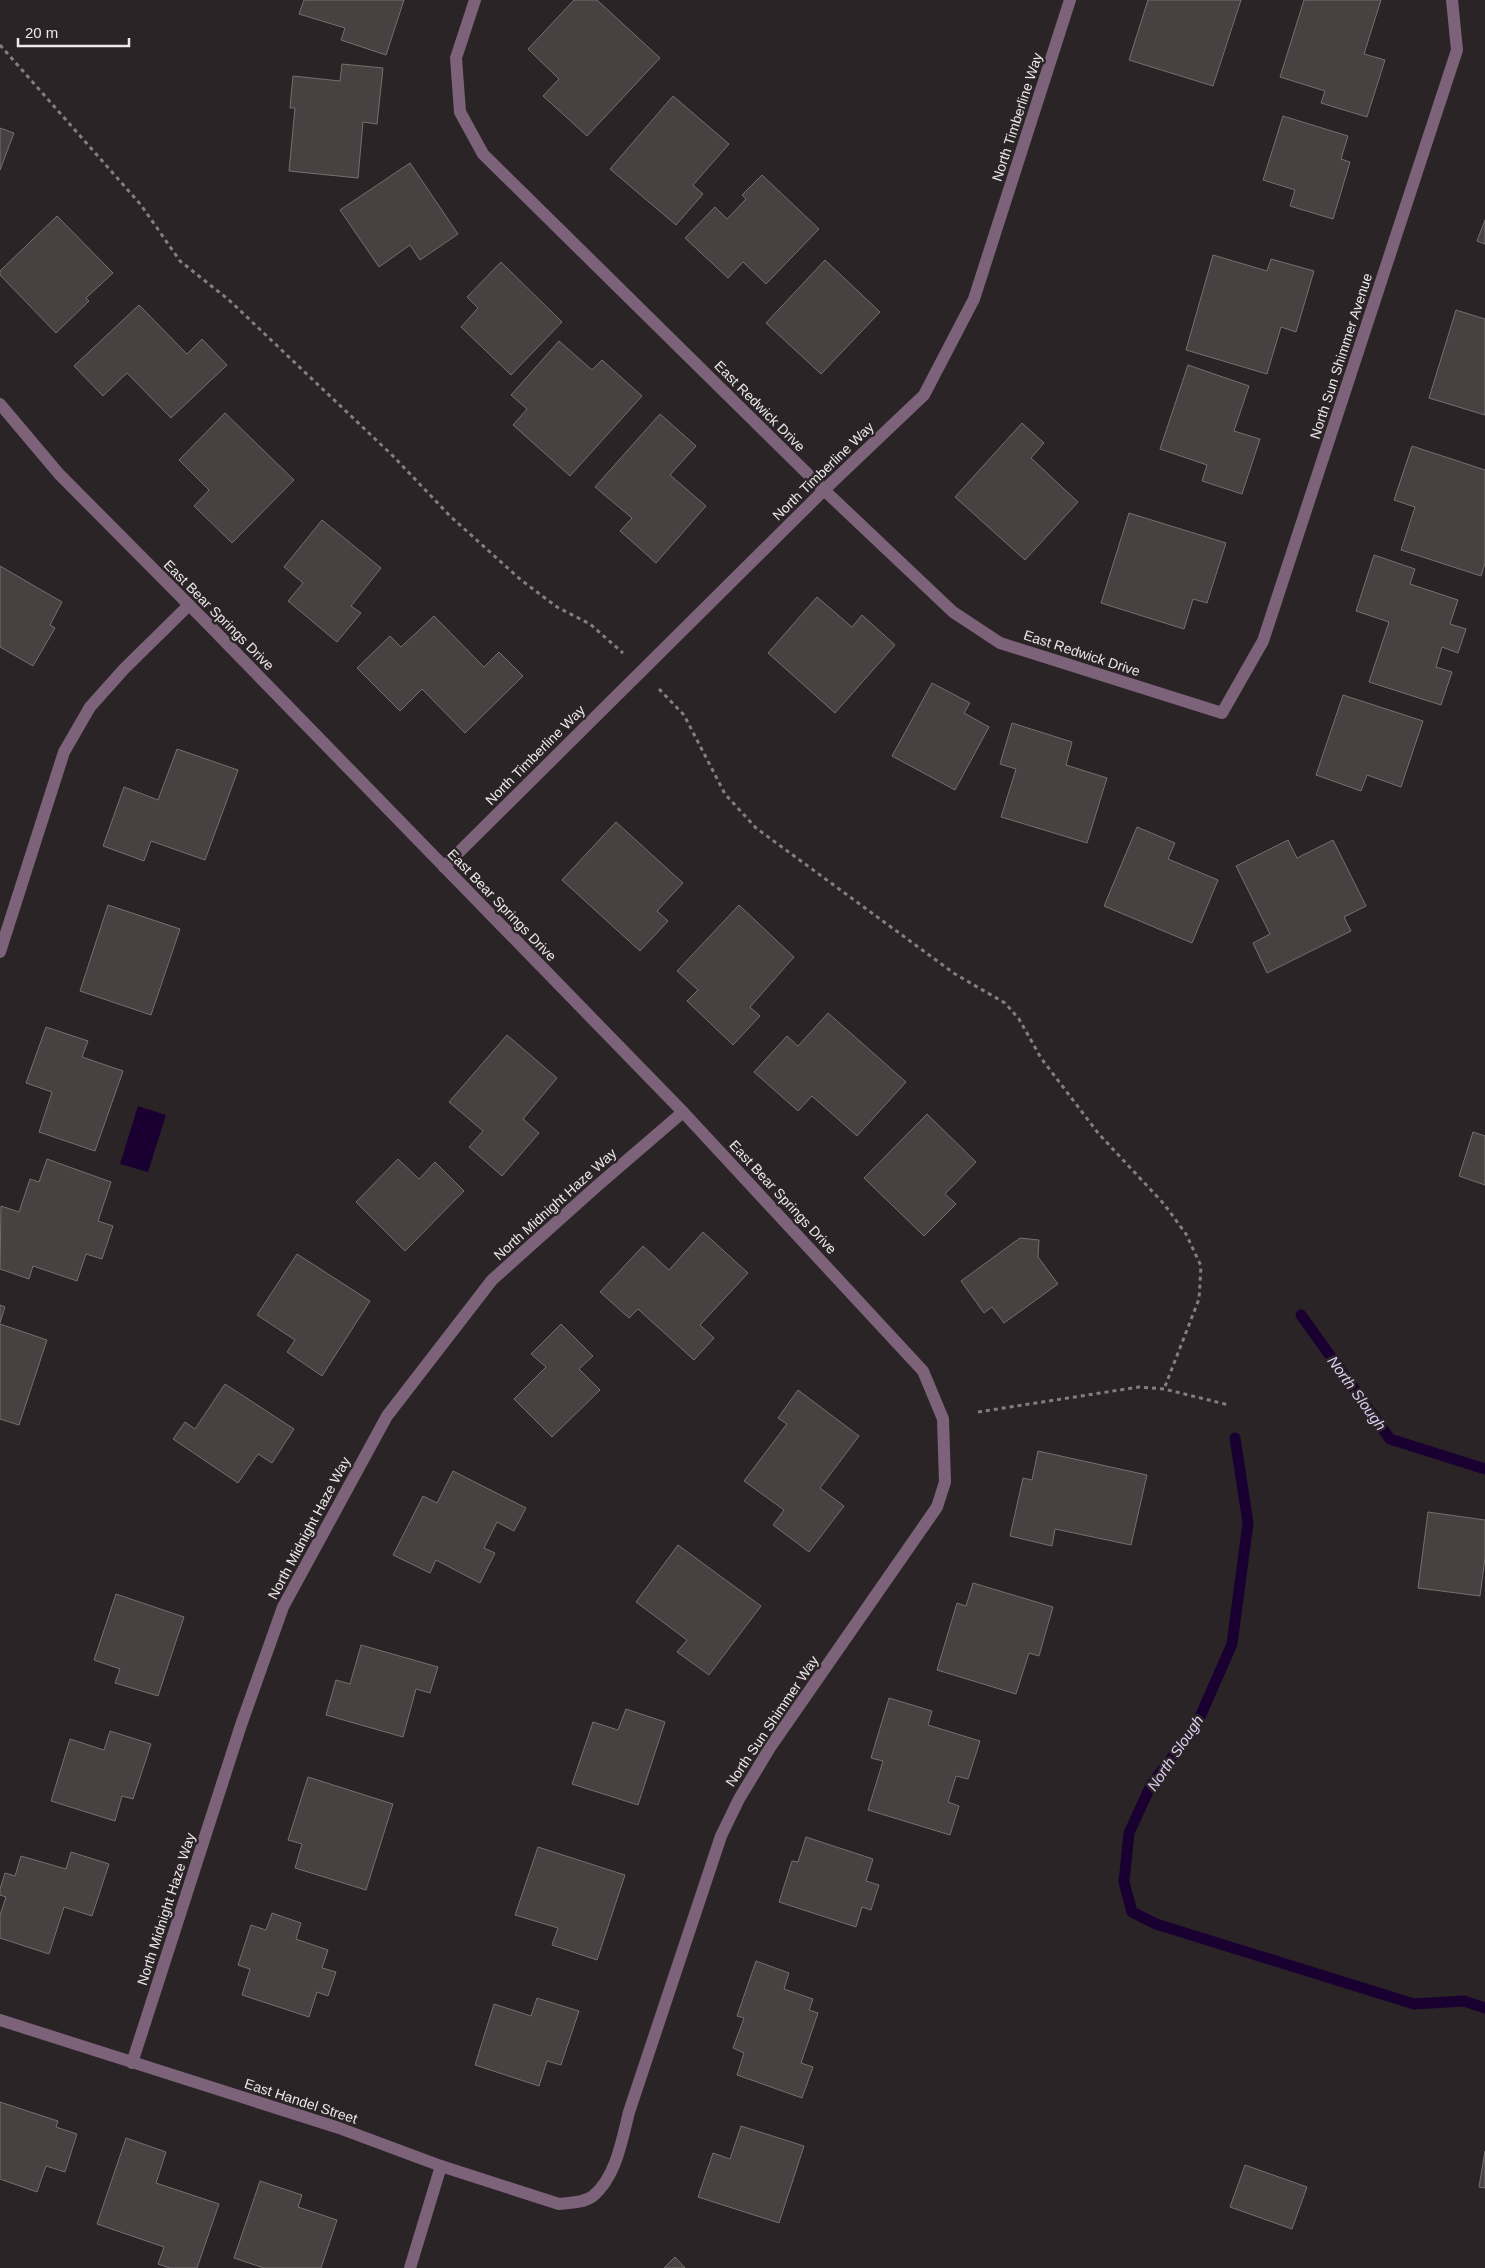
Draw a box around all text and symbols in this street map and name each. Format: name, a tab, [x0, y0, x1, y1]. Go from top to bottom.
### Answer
scale bar	[18, 15, 129, 47]
text: 20 m	[25, 24, 58, 41]
street label: North Timberline Way	[989, 51, 1045, 183]
street label: North Sun Shimmer Avenue	[1307, 271, 1375, 441]
street label: East Redwick Drive	[711, 357, 809, 455]
street label: North Timberline Way	[769, 419, 877, 523]
street label: East Bear Springs Drive	[161, 557, 278, 674]
street label: East Redwick Drive	[1022, 627, 1142, 679]
street label: North Timberline Way	[482, 702, 588, 808]
street label: East Bear Springs Drive	[444, 846, 560, 964]
street label: East Bear Springs Drive	[726, 1137, 840, 1257]
street label: North Midnight Haze Way	[491, 1145, 619, 1263]
water label: North Slough	[1324, 1353, 1390, 1433]
street label: North Midnight Haze Way	[265, 1454, 353, 1602]
street label: North Sun Shimmer Way	[722, 1653, 822, 1789]
water label: North Slough	[1143, 1712, 1207, 1794]
street label: North Midnight Haze Way	[134, 1831, 198, 1987]
street label: East Handel Street	[243, 2075, 359, 2127]

